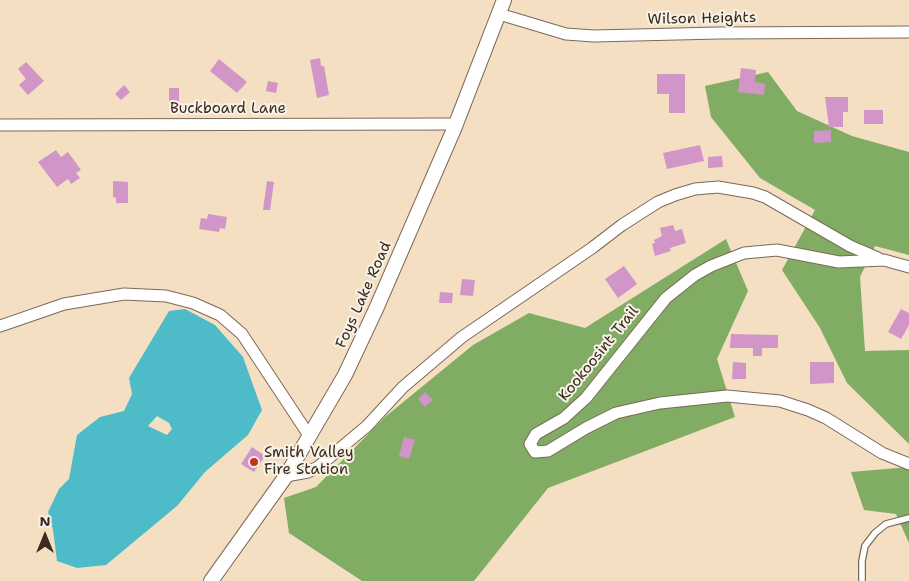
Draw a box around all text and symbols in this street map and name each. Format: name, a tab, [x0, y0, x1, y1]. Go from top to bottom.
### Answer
street label: Wilson Heights	[647, 9, 757, 29]
street label: Buckboard Lane	[170, 100, 286, 118]
street label: Foys Lake Road	[332, 239, 396, 351]
street label: Kookoosint Trail	[555, 303, 643, 405]
place label: Smith Valley Fire Station	[264, 444, 354, 479]
marker: Smith Valley Fire Station	[248, 456, 260, 468]
north arrow	[20, 511, 70, 561]
text: N	[39, 512, 51, 530]

